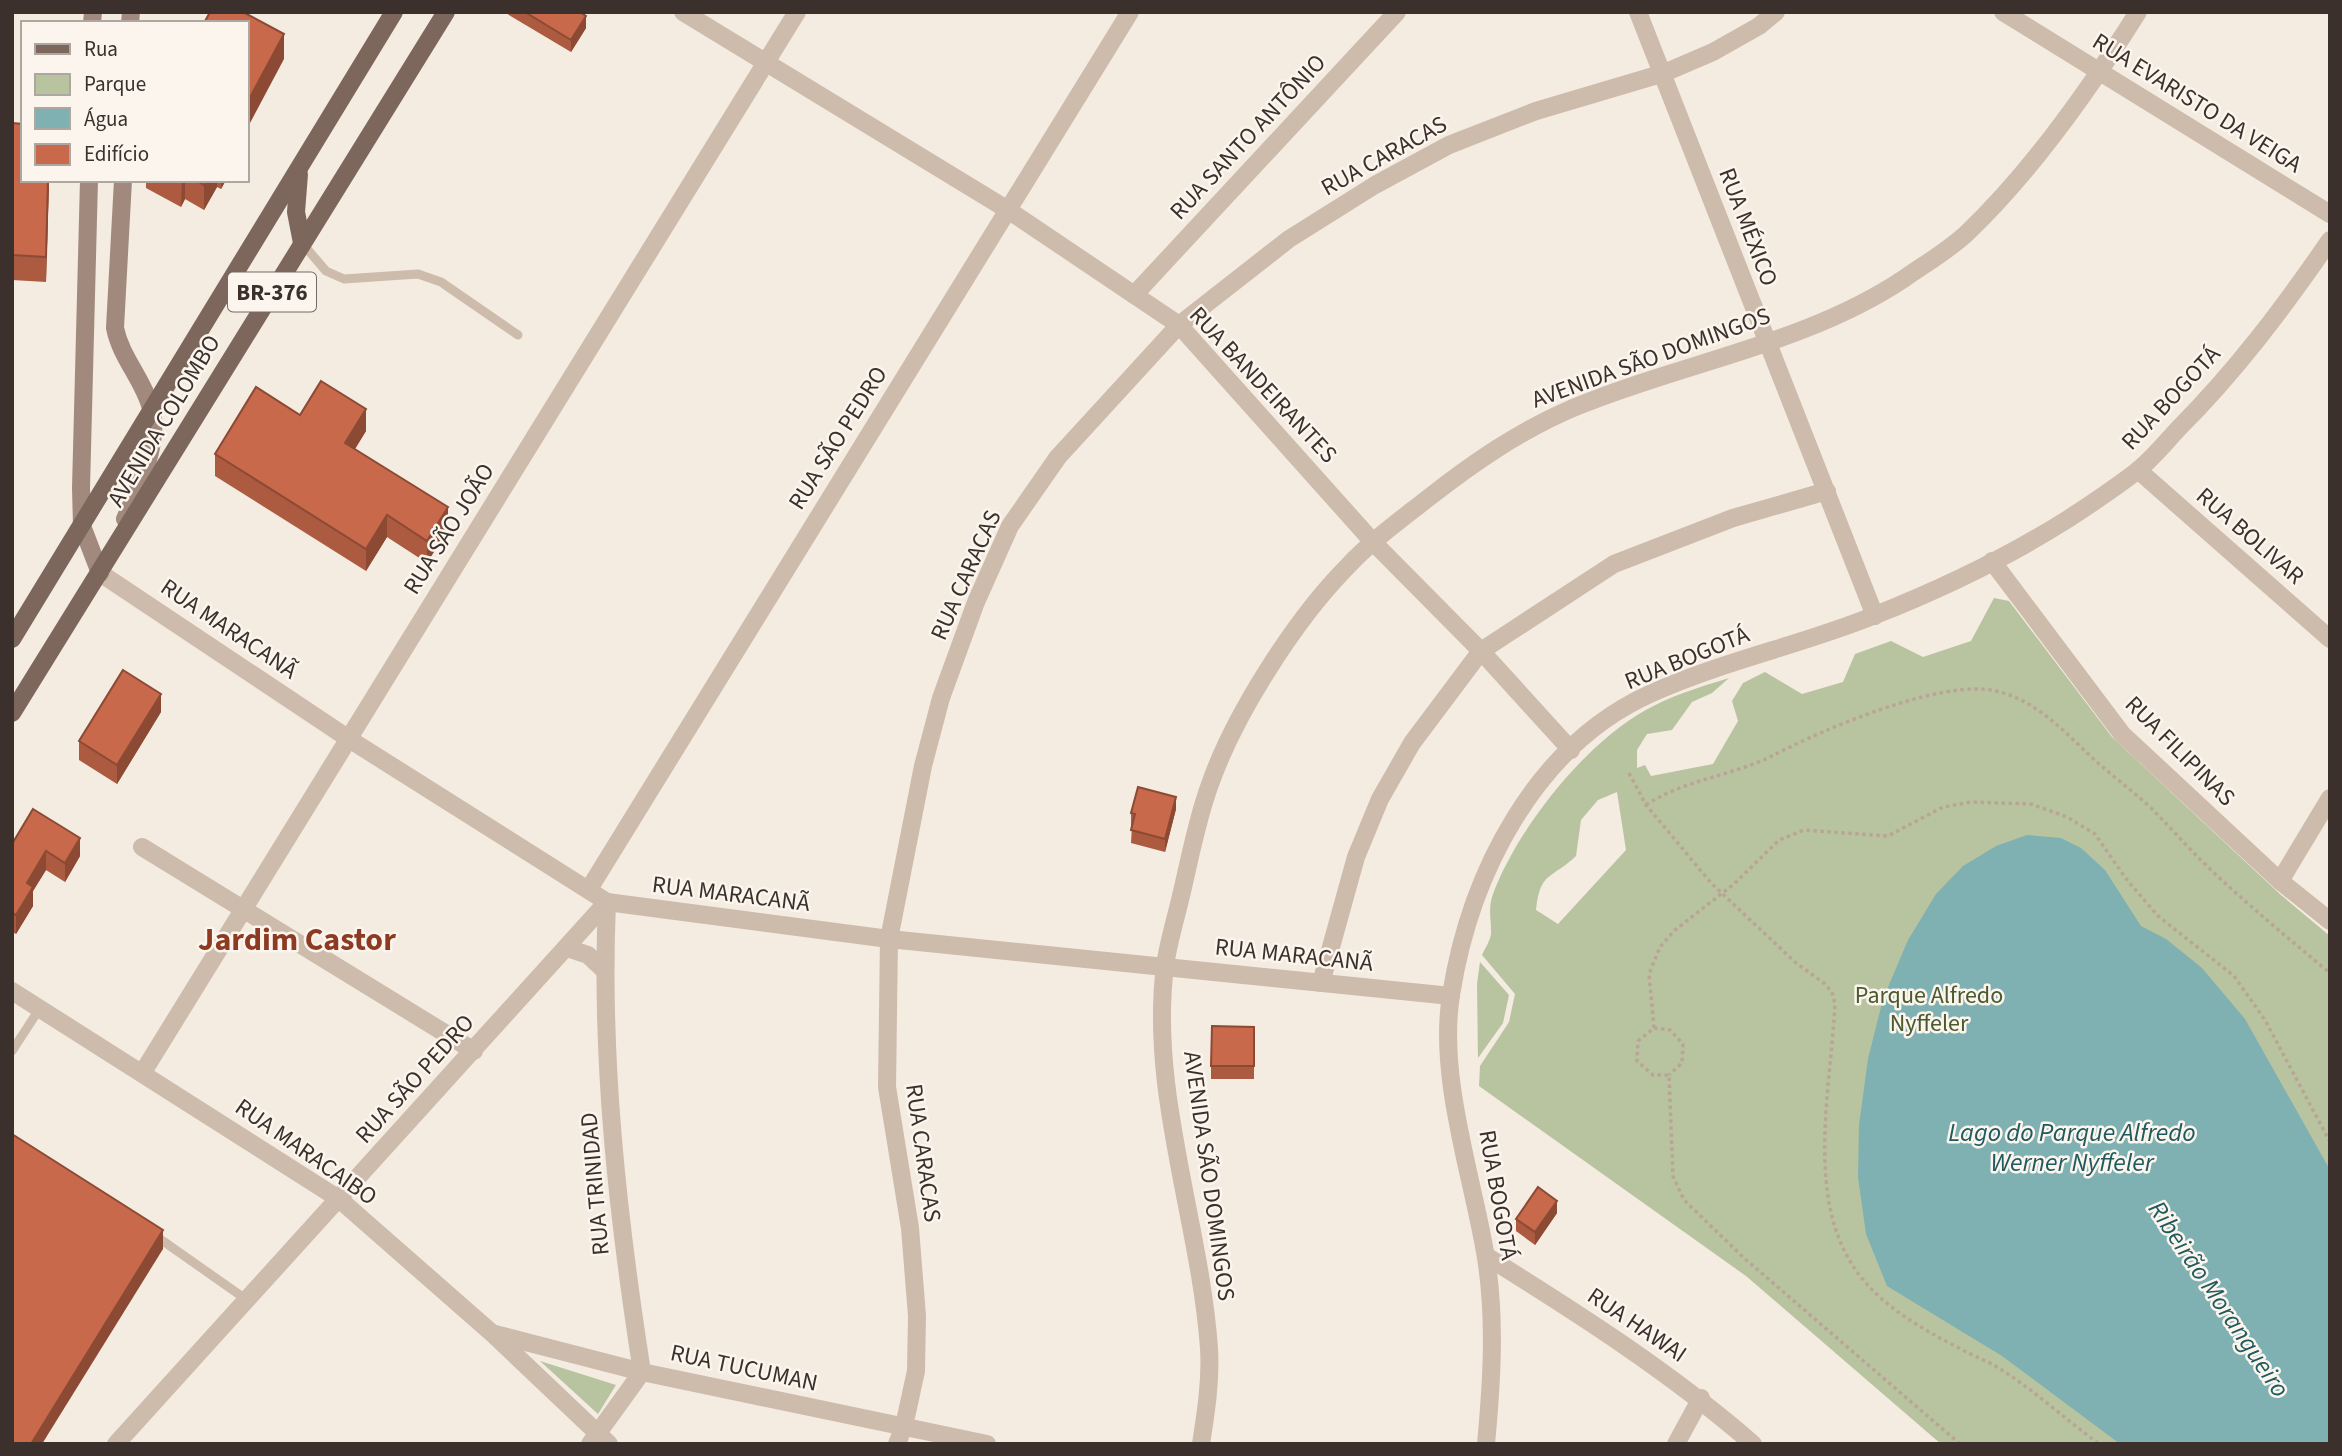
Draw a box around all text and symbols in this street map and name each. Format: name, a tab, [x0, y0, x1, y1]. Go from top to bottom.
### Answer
legend	[21, 21, 248, 182]
street label: RUA EVARISTO DA VEIGA	[2086, 24, 2308, 182]
text: Rua	[84, 34, 118, 64]
street label: RUA SANTO ANTÔNIO	[1162, 46, 1334, 228]
text: Parque	[84, 69, 146, 99]
text: Água	[84, 104, 128, 134]
street label: RUA CARACAS	[1315, 107, 1453, 205]
text: Edifício	[84, 139, 149, 169]
street label: RUA MÉXICO	[1709, 163, 1787, 291]
road number: BR-376	[228, 272, 316, 312]
street label: AVENIDA SÃO DOMINGOS	[1527, 298, 1775, 418]
street label: RUA BANDEIRANTES	[1181, 299, 1345, 471]
street label: AVENIDA COLOMBO	[99, 328, 229, 514]
street label: RUA BOGOTÁ	[2113, 338, 2229, 458]
street label: RUA SÃO PEDRO	[780, 359, 896, 517]
street label: RUA SÃO JOÃO	[395, 457, 503, 601]
street label: RUA BOLIVAR	[2188, 479, 2312, 593]
street label: RUA CARACAS	[922, 504, 1010, 646]
street label: RUA MARACANÃ	[153, 570, 305, 688]
street label: RUA BOGOTÁ	[1619, 617, 1755, 699]
street label: RUA FILIPINAS	[2117, 688, 2243, 814]
street label: RUA MARACANÃ	[650, 867, 812, 921]
district label: Jardim Castor	[198, 917, 396, 963]
street label: RUA MARACANÃ	[1213, 929, 1375, 981]
park label: Parque Alfredo Nyffeler	[1855, 978, 2003, 1041]
street label: RUA SÃO PEDRO	[347, 1007, 483, 1151]
street label: AVENIDA SÃO DOMINGOS	[1174, 1049, 1244, 1303]
street label: RUA CARACAS	[896, 1082, 950, 1224]
street label: RUA MARACAIBO	[228, 1090, 384, 1214]
street label: RUA TRINIDAD	[571, 1111, 619, 1257]
water label: Lago do Parque Alfredo Werner Nyffeler	[1948, 1114, 2196, 1181]
street label: RUA BOGOTÁ	[1469, 1127, 1527, 1263]
water label: Ribeirão Morangueiro	[2139, 1193, 2299, 1405]
street label: RUA HAWAI	[1580, 1279, 1694, 1371]
street label: RUA TUCUMAN	[667, 1335, 821, 1401]

